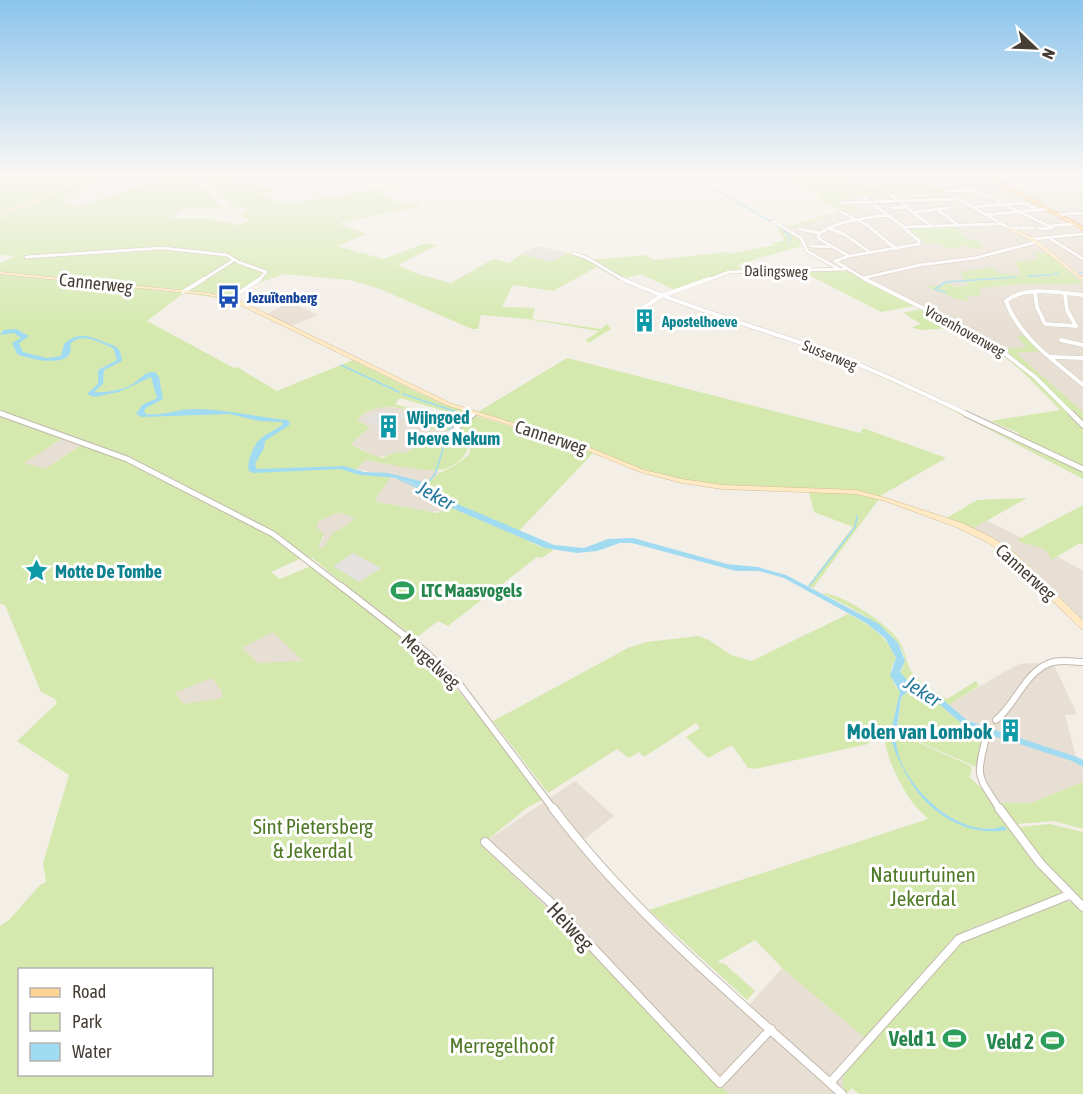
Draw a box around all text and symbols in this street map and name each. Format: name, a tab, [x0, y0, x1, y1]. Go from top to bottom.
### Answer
north arrow	[1005, 18, 1065, 78]
text: N	[1039, 46, 1059, 62]
street label: Dalingsweg	[744, 262, 809, 280]
street label: Cannerweg	[58, 269, 134, 297]
bus stop icon: Jezuïtenberg	[216, 284, 242, 310]
place label: Jezuïtenberg	[246, 289, 318, 306]
street label: Vroenhovenweg	[922, 302, 1009, 360]
building icon: Apostelhoeve	[631, 308, 657, 334]
place label: Apostelhoeve	[661, 313, 738, 330]
street label: Susserweg	[800, 336, 860, 374]
place label: Wijngoed Hoeve Nekum	[406, 407, 500, 449]
building icon: Wijngoed Hoeve Nekum	[376, 414, 402, 440]
street label: Cannerweg	[513, 416, 590, 458]
water label: Jeker	[413, 475, 460, 515]
street label: Cannerweg	[992, 539, 1061, 605]
place icon: Motte De Tombe	[24, 558, 50, 584]
place label: Motte De Tombe	[55, 561, 162, 582]
sports icon: LTC Maasvogels	[390, 577, 416, 603]
place label: LTC Maasvogels	[421, 580, 523, 601]
street label: Mergelweg	[397, 629, 465, 693]
water label: Jeker	[900, 670, 946, 712]
building icon: Molen van Lombok	[997, 718, 1023, 744]
place label: Molen van Lombok	[847, 719, 993, 743]
park label: Sint Pietersberg & Jekerdal	[253, 814, 373, 862]
park label: Natuurtuinen Jekerdal	[870, 862, 976, 910]
street label: Heiweg	[543, 897, 599, 955]
legend	[18, 968, 213, 1076]
text: Road	[72, 981, 106, 1002]
text: Park	[72, 1011, 102, 1032]
sports icon: Veld 1	[941, 1025, 967, 1051]
place label: Veld 1	[888, 1026, 936, 1050]
sports icon: Veld 2	[1039, 1028, 1065, 1054]
place label: Veld 2	[986, 1029, 1034, 1053]
park label: Merregelhoof	[450, 1033, 555, 1057]
text: Water	[72, 1041, 112, 1062]

